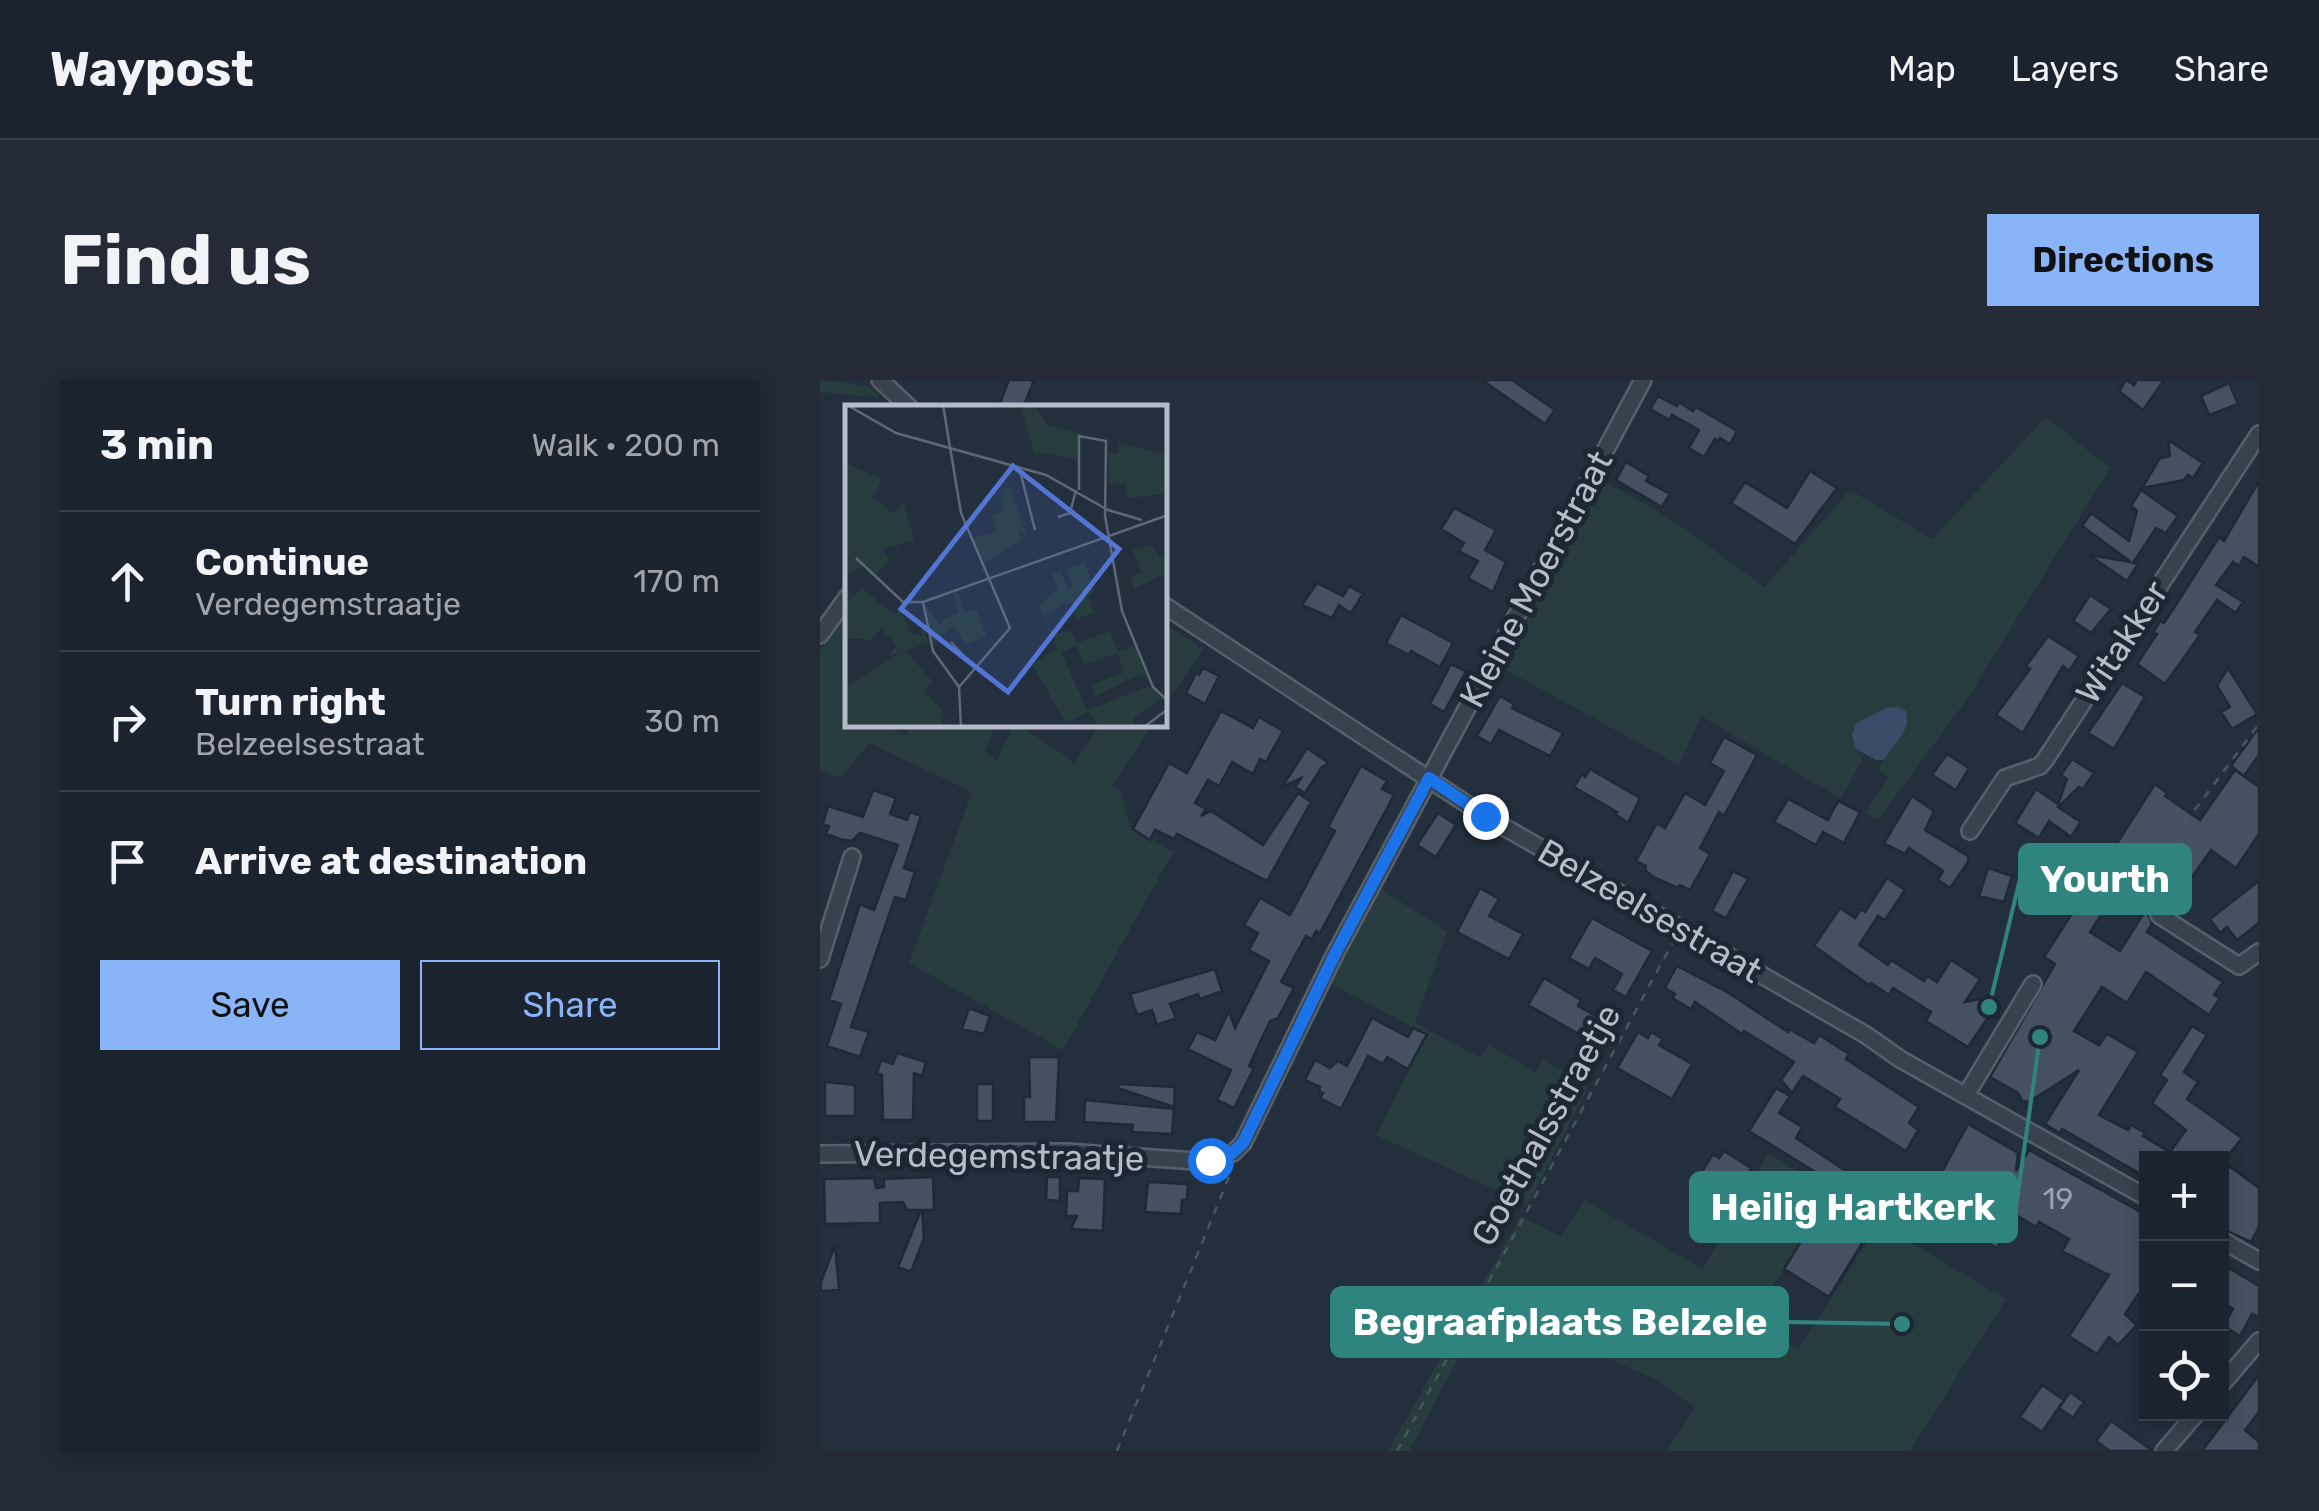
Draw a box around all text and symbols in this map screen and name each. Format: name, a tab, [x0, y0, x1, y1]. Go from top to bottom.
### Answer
text: Waypost	[50, 41, 254, 98]
text: Map	[1888, 48, 1956, 90]
text: Layers	[2011, 48, 2119, 90]
text: Share	[2174, 48, 2269, 90]
button: Directions	[1987, 214, 2259, 306]
text: Find us	[60, 219, 311, 302]
inset map	[845, 405, 1168, 728]
text: 3 min	[100, 420, 214, 470]
text: Walk · 200 m	[531, 426, 720, 464]
street label: Kleine Moerstraat	[1451, 444, 1621, 714]
text: Continue	[195, 539, 369, 585]
icon: ahead	[100, 554, 155, 609]
text: 170 m	[633, 562, 720, 600]
street label: Witakker	[2067, 573, 2177, 711]
text: Verdegemstraatje	[195, 585, 461, 623]
text: Turn right	[195, 679, 386, 725]
icon: right	[100, 694, 155, 749]
text: 30 m	[644, 702, 720, 740]
text: Belzeelsestraat	[195, 725, 424, 763]
route end	[1463, 794, 1509, 840]
street label: Belzeelsestraat	[1531, 830, 1769, 992]
icon: arrive	[100, 834, 155, 889]
text: Arrive at destination	[195, 838, 587, 884]
callout: Yourth	[2020, 845, 2190, 913]
text: Yourth	[2040, 856, 2170, 902]
button: Save	[100, 960, 400, 1050]
button: Share	[420, 960, 720, 1050]
street label: Goethalsstraetje	[1462, 997, 1630, 1253]
street label: Verdegemstraatje	[853, 1132, 1145, 1180]
route start	[1188, 1138, 1234, 1184]
map controls	[2139, 1151, 2229, 1421]
button: +	[2139, 1151, 2229, 1241]
callout: Heilig Hartkerk	[1691, 1173, 2016, 1241]
house number: 19	[2043, 1181, 2073, 1217]
text: Heilig Hartkerk	[1711, 1184, 1995, 1230]
button: −	[2139, 1241, 2229, 1331]
callout: Begraafplaats Belzele	[1332, 1288, 1787, 1356]
text: Begraafplaats Belzele	[1352, 1299, 1768, 1345]
button: locate	[2139, 1331, 2229, 1421]

